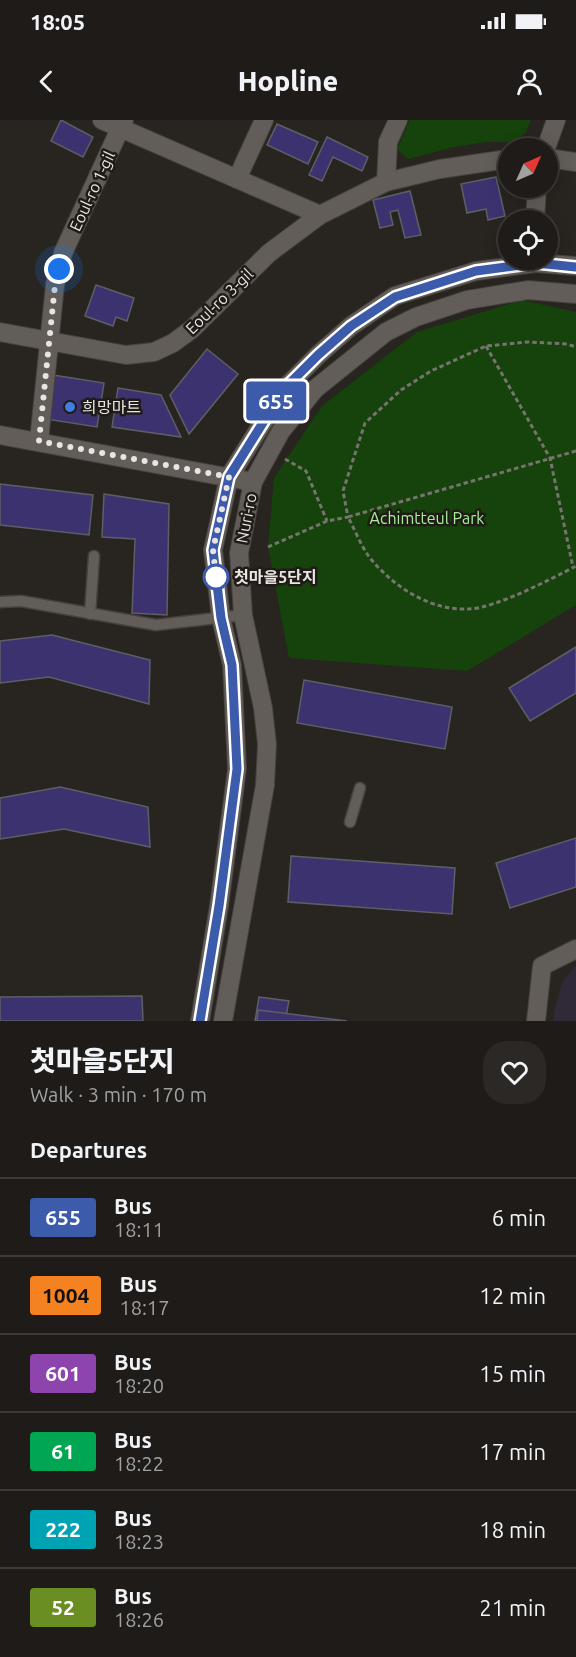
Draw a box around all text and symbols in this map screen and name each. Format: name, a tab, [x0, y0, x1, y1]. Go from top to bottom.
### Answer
text: 18:05	[30, 9, 85, 34]
icon: back	[30, 65, 63, 98]
icon: person	[513, 65, 546, 98]
text: Hopline	[238, 66, 338, 96]
north arrow	[498, 138, 558, 198]
map controls	[498, 138, 558, 270]
street label: Eoul-ro 1-gil	[66, 148, 118, 234]
button: locate	[498, 210, 558, 270]
your location	[44, 254, 74, 284]
street label: Eoul-ro 3-gil	[182, 265, 256, 337]
line badge: 655	[242, 382, 310, 420]
text: 655	[258, 389, 294, 413]
place label: 희망마트	[82, 398, 141, 416]
marker: 희망마트	[63, 400, 77, 414]
street label: Nuri-ro	[232, 491, 260, 545]
park label: Achimtteul Park	[370, 509, 484, 527]
marker: 첫마을5단지	[203, 564, 229, 590]
place label: 첫마을5단지	[234, 568, 317, 586]
button: heart	[483, 1041, 546, 1104]
text: 첫마을5단지	[30, 1045, 175, 1076]
text: Walk · 3 min · 170 m	[30, 1083, 207, 1106]
text: Departures	[30, 1137, 147, 1162]
text: Bus	[114, 1193, 152, 1218]
text: 655	[45, 1205, 81, 1229]
text: 6 min	[492, 1205, 546, 1230]
text: 18:11	[114, 1218, 164, 1241]
text: Bus	[119, 1271, 157, 1296]
text: 1004	[42, 1283, 89, 1307]
text: 12 min	[479, 1283, 546, 1308]
text: 18:17	[119, 1296, 169, 1319]
text: Bus	[114, 1349, 152, 1374]
text: 601	[45, 1361, 81, 1385]
text: 15 min	[479, 1361, 546, 1386]
text: 18:20	[114, 1374, 164, 1397]
text: Bus	[114, 1427, 152, 1452]
text: 61	[51, 1439, 75, 1463]
text: 17 min	[479, 1439, 546, 1464]
text: 18:22	[114, 1452, 164, 1475]
text: Bus	[114, 1505, 152, 1530]
text: 222	[45, 1517, 81, 1541]
text: 18 min	[479, 1517, 546, 1542]
text: 18:23	[114, 1530, 164, 1553]
text: Bus	[114, 1583, 152, 1608]
text: 52	[51, 1595, 75, 1619]
text: 21 min	[479, 1595, 546, 1620]
text: 18:26	[114, 1608, 164, 1631]

